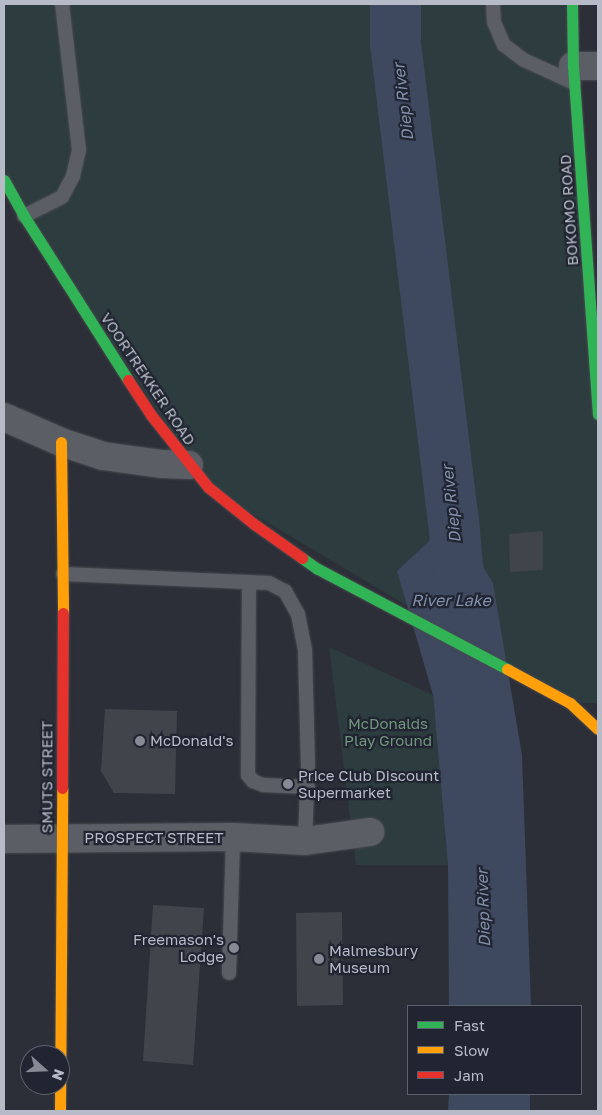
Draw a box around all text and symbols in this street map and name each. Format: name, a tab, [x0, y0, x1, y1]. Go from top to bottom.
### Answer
water label: Diep River	[389, 62, 417, 142]
street label: BOKOMO ROAD	[556, 154, 582, 266]
street label: VOORTREKKER ROAD	[97, 309, 199, 449]
water label: Diep River	[437, 464, 465, 544]
water label: River Lake	[411, 590, 491, 610]
park label: McDonalds Play Ground	[344, 714, 432, 749]
street label: SMUTS STREET	[38, 721, 56, 833]
place label: McDonald's	[150, 732, 233, 750]
marker: McDonald's	[134, 735, 146, 747]
place label: Price Club Discount Supermarket	[298, 766, 439, 801]
marker: Price Club Discount Supermarket	[282, 778, 294, 790]
street label: PROSPECT STREET	[84, 829, 224, 847]
water label: Diep River	[472, 869, 494, 947]
place label: Freemason's Lodge	[133, 930, 224, 965]
place label: Malmesbury Museum	[329, 941, 418, 976]
marker: Freemason's Lodge	[228, 942, 240, 954]
marker: Malmesbury Museum	[313, 953, 325, 965]
legend	[407, 1005, 582, 1095]
text: Fast	[454, 1016, 485, 1034]
text: Slow	[454, 1041, 489, 1059]
north arrow	[20, 1045, 70, 1095]
text: Jam	[454, 1066, 484, 1084]
text: N	[49, 1067, 68, 1083]

